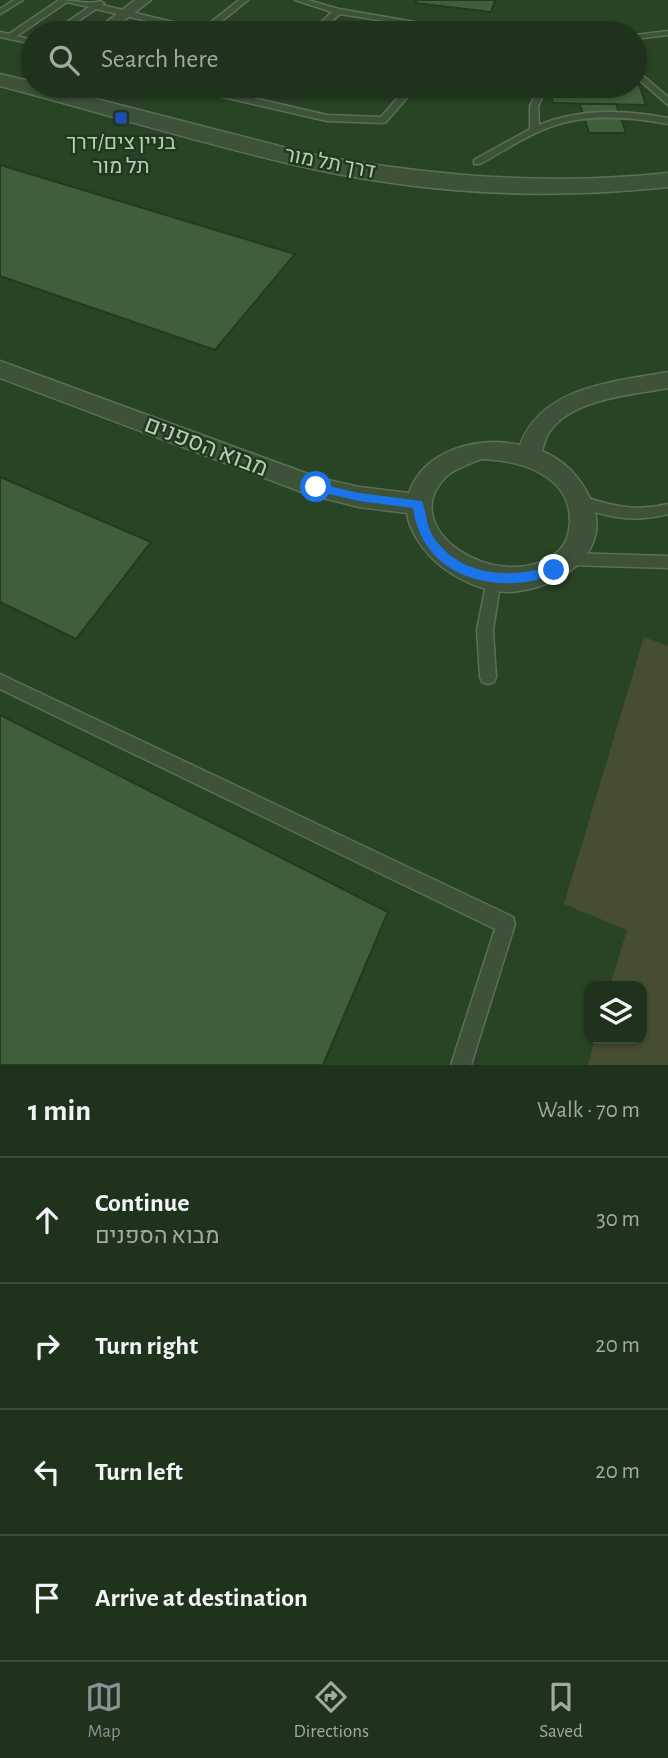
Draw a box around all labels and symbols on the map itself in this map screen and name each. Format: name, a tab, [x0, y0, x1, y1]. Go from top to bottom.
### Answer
marker: בניין צים/דרך תל מור	[113, 110, 129, 126]
place label: בניין צים/דרך תל מור	[66, 132, 176, 177]
street label: דרך תל מור	[283, 144, 377, 182]
street label: מבוא הספנים	[141, 413, 271, 481]
route start	[300, 471, 331, 502]
route end	[538, 554, 569, 585]

